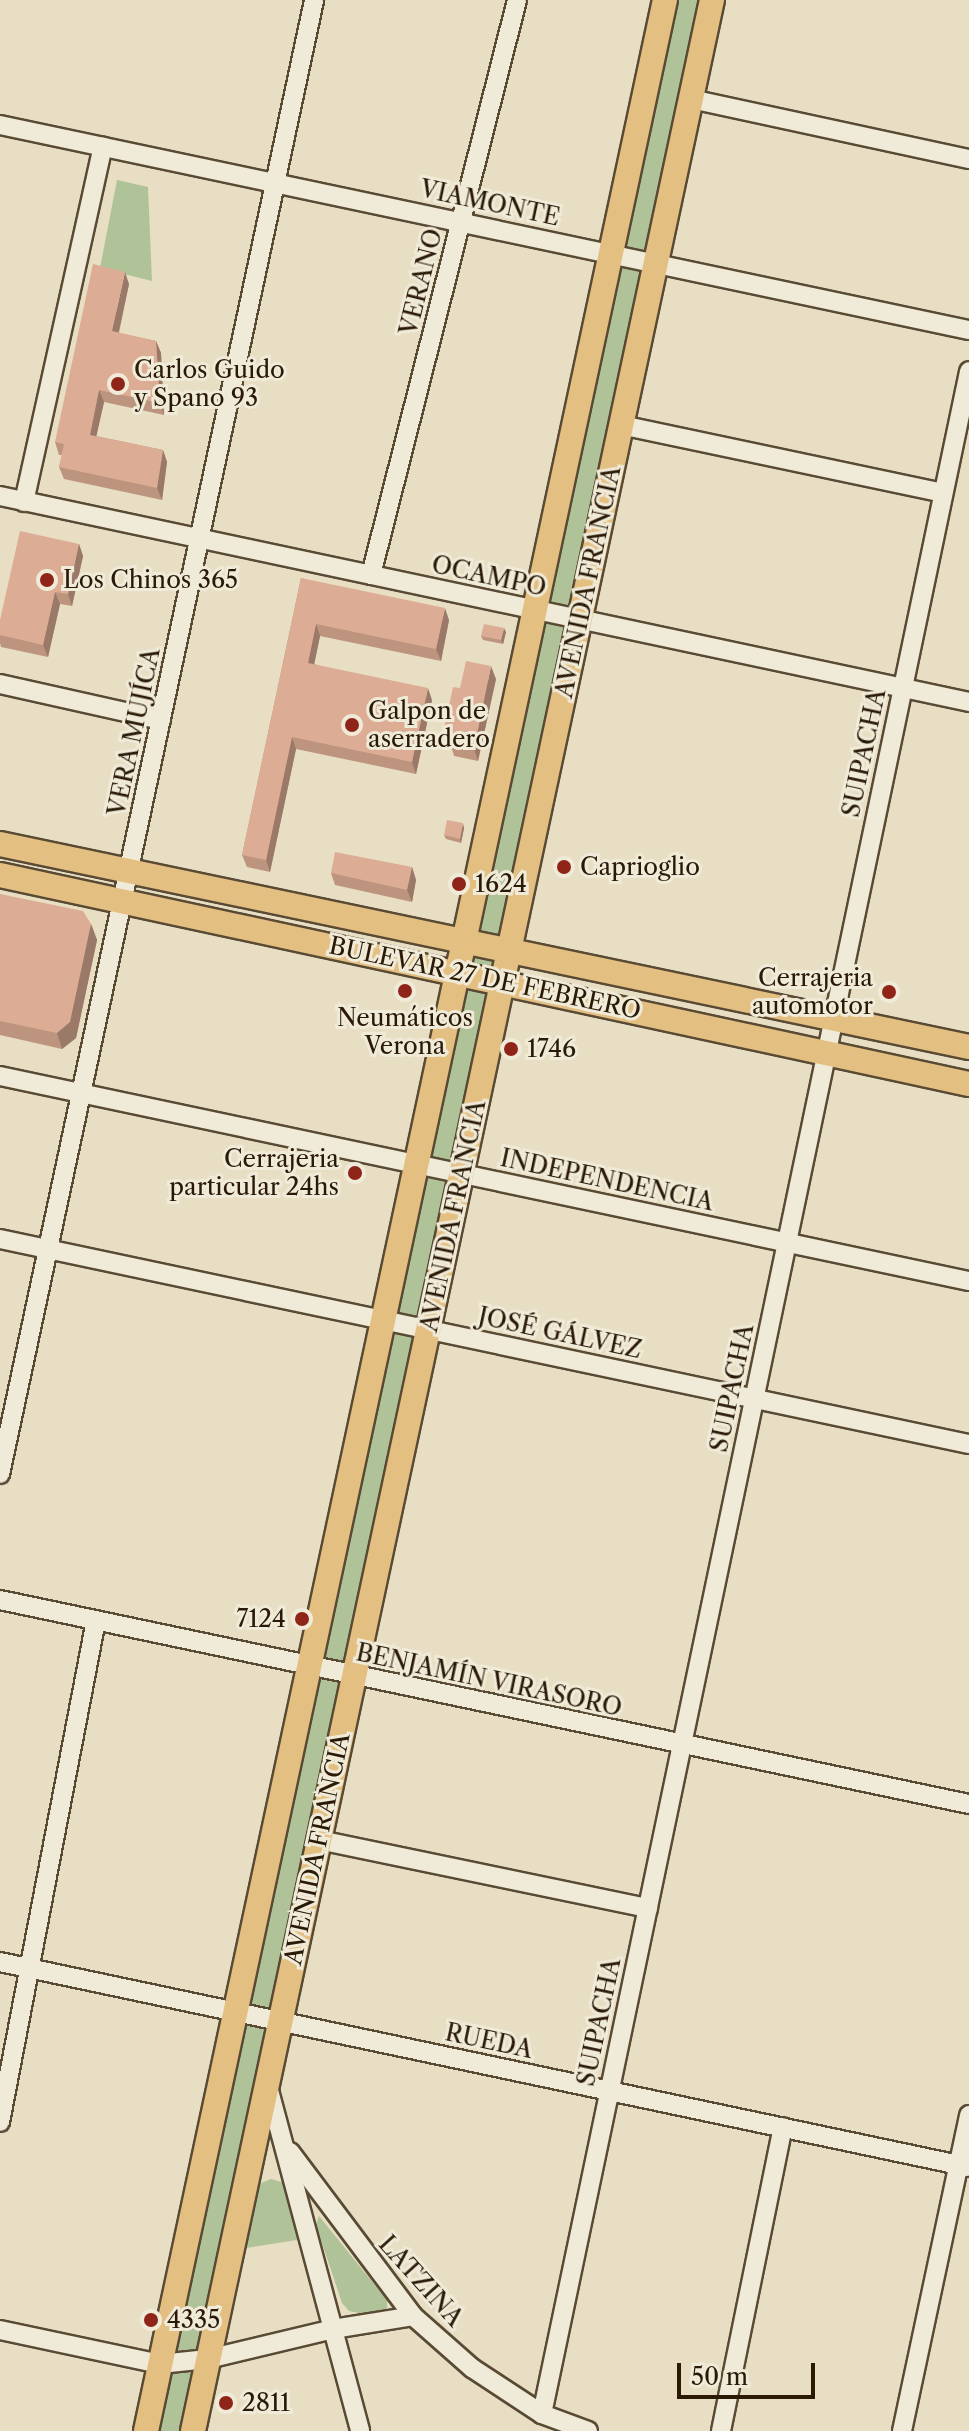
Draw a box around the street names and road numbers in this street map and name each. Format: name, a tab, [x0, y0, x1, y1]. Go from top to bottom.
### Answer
street label: VIAMONTE	[417, 174, 563, 232]
street label: VERANO	[394, 226, 448, 338]
street label: AVENIDA FRANCIA	[549, 463, 627, 701]
street label: OCAMPO	[429, 550, 549, 602]
street label: VERA MUJÍCA	[102, 645, 166, 819]
street label: SUIPACHA	[836, 686, 892, 820]
street label: BULEVAR 27 DE FEBRERO	[326, 931, 644, 1025]
street label: AVENIDA FRANCIA	[414, 1097, 492, 1335]
street label: INDEPENDENCIA	[498, 1143, 716, 1217]
street label: JOSÉ GÁLVEZ	[476, 1302, 644, 1364]
street label: SUIPACHA	[704, 1321, 760, 1455]
street label: BENJAMÍN VIRASORO	[353, 1638, 625, 1722]
street label: AVENIDA FRANCIA	[278, 1730, 356, 1968]
street label: SUIPACHA	[571, 1955, 627, 2089]
street label: RUEDA	[443, 2018, 535, 2064]
street label: LATZINA	[373, 2230, 469, 2332]

